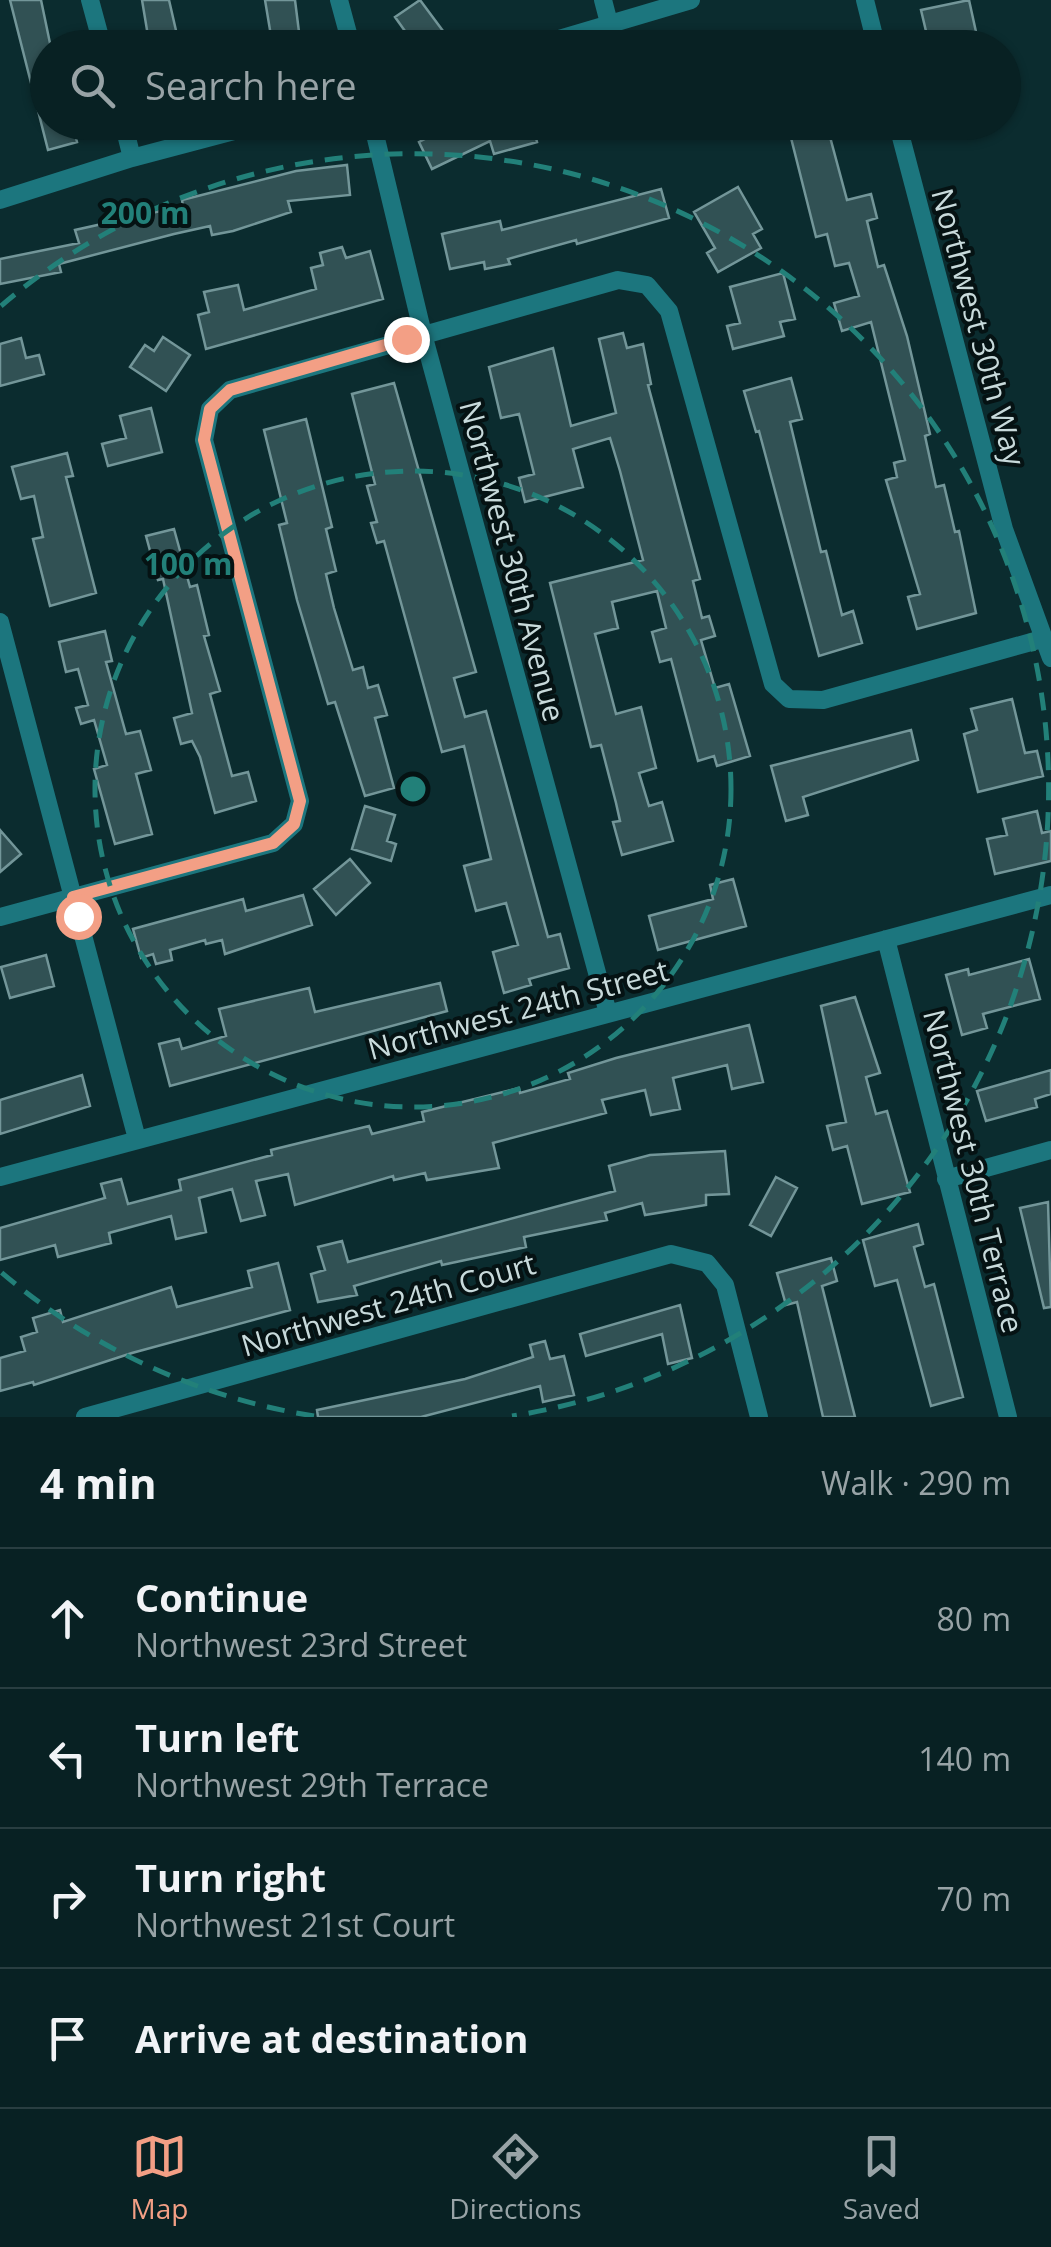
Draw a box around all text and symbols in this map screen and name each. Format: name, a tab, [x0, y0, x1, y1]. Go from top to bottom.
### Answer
search box	[30, 30, 1021, 140]
icon: search	[65, 58, 120, 113]
text: Search here	[145, 59, 357, 111]
street label: Northwest 30th Way	[922, 184, 1036, 471]
text: 200 m	[101, 192, 189, 233]
route end	[384, 317, 430, 363]
street label: Northwest 30th Avenue	[450, 396, 576, 726]
text: 100 m	[144, 543, 232, 584]
centre of rings	[395, 771, 431, 807]
route start	[56, 894, 102, 940]
street label: Northwest 24th Street	[363, 949, 673, 1069]
street label: Northwest 30th Terrace	[914, 1005, 1034, 1337]
street label: Northwest 24th Court	[236, 1242, 540, 1366]
text: 4 min	[40, 1454, 157, 1511]
text: Walk · 290 m	[821, 1461, 1011, 1504]
text: Continue	[135, 1571, 308, 1623]
icon: ahead	[40, 1591, 95, 1646]
text: 80 m	[936, 1597, 1011, 1640]
text: Northwest 23rd Street	[135, 1623, 467, 1666]
text: Turn left	[135, 1711, 299, 1763]
icon: left	[40, 1731, 95, 1786]
text: 140 m	[918, 1737, 1011, 1780]
text: Northwest 29th Terrace	[135, 1763, 489, 1806]
text: Turn right	[135, 1851, 326, 1903]
icon: right	[40, 1871, 95, 1926]
text: 70 m	[936, 1877, 1011, 1920]
text: Northwest 21st Court	[135, 1903, 455, 1946]
icon: arrive	[40, 2011, 95, 2066]
text: Arrive at destination	[135, 2012, 529, 2064]
tab: Map	[130, 2129, 188, 2227]
tab: Directions	[449, 2129, 582, 2227]
tab: Saved	[843, 2129, 920, 2227]

